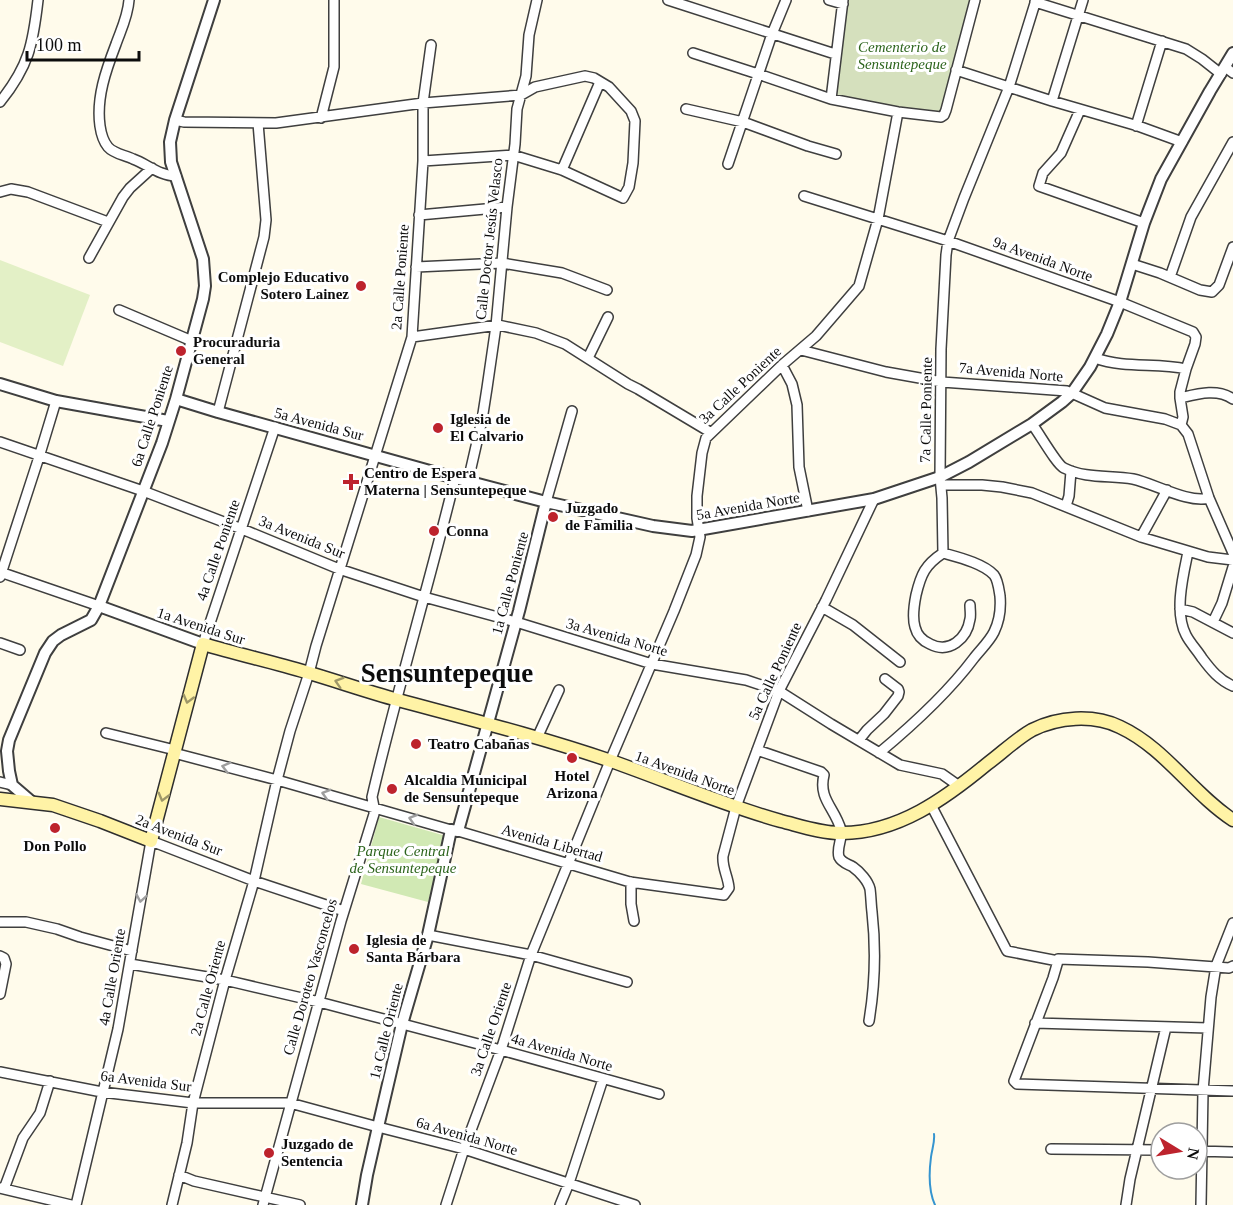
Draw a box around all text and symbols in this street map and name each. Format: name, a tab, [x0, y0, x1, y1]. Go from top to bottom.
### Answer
scale bar	[27, 24, 140, 62]
text: 100 m	[36, 35, 82, 55]
park label: Cementerio de Sensuntepeque	[857, 39, 947, 72]
street label: Calle Doctor Jesús Velasco	[473, 157, 505, 321]
street label: 2a Calle Poniente	[388, 223, 412, 330]
street label: 9a Avenida Norte	[991, 234, 1095, 285]
place label: Complejo Educativo Sotero Lainez	[218, 269, 349, 302]
marker: Complejo Educativo Sotero Lainez	[354, 279, 368, 293]
place label: Procuraduria General	[193, 334, 281, 367]
street label: 3a Calle Poniente	[696, 343, 784, 427]
marker: Procuraduria General	[174, 344, 188, 358]
street label: 7a Calle Poniente	[917, 357, 935, 463]
street label: 7a Avenida Norte	[958, 359, 1064, 385]
street label: 6a Calle Poniente	[128, 363, 176, 469]
street label: 5a Avenida Sur	[273, 404, 365, 444]
place label: Iglesia de El Calvario	[450, 411, 524, 444]
marker: Iglesia de El Calvario	[431, 421, 445, 435]
place label: Centro de Espera Materna | Sensuntepeque	[364, 465, 527, 498]
marker: Centro de Espera Materna | Sensuntepeque	[342, 473, 360, 491]
street label: 5a Avenida Norte	[695, 489, 801, 523]
street label: 4a Calle Poniente	[193, 497, 243, 603]
place label: Juzgado de Familia	[565, 500, 633, 533]
marker: Juzgado de Familia	[546, 510, 560, 524]
street label: 3a Avenida Sur	[257, 512, 347, 562]
place label: Conna	[446, 523, 489, 539]
marker: Conna	[427, 524, 441, 538]
street label: 1a Calle Poniente	[489, 530, 532, 636]
street label: 1a Avenida Sur	[155, 604, 247, 648]
street label: 3a Avenida Norte	[564, 615, 670, 659]
street label: 5a Calle Poniente	[745, 619, 805, 722]
district label: Sensuntepeque	[361, 658, 533, 688]
one-way arrow	[334, 677, 345, 689]
one-way arrow	[183, 694, 196, 704]
place label: Teatro Cabañas	[428, 736, 529, 752]
marker: Teatro Cabañas	[409, 737, 423, 751]
street label: 1a Avenida Norte	[633, 748, 737, 799]
marker: Hotel Arizona	[565, 751, 579, 765]
one-way arrow	[221, 762, 232, 774]
place label: Hotel Arizona	[546, 768, 598, 801]
place label: Alcaldia Municipal de Sensuntepeque	[404, 772, 527, 805]
marker: Alcaldia Municipal de Sensuntepeque	[385, 782, 399, 796]
one-way arrow	[321, 789, 332, 801]
one-way arrow	[157, 792, 170, 802]
street label: 2a Avenida Sur	[133, 811, 225, 859]
one-way arrow	[408, 814, 419, 826]
marker: Don Pollo	[48, 821, 62, 835]
street label: Avenida Libertad	[500, 821, 605, 865]
place label: Don Pollo	[24, 838, 86, 854]
park label: Parque Central de Sensuntepeque	[349, 843, 457, 876]
one-way arrow	[135, 893, 148, 903]
street label: Calle Doroteo Vasconcelos	[280, 897, 340, 1057]
street label: 4a Calle Oriente	[96, 927, 128, 1027]
place label: Iglesia de Santa Bárbara	[366, 932, 461, 965]
street label: 2a Calle Oriente	[188, 938, 229, 1038]
marker: Iglesia de Santa Bárbara	[347, 942, 361, 956]
street label: 3a Calle Oriente	[467, 980, 515, 1078]
street label: 1a Calle Oriente	[366, 981, 406, 1081]
street label: 4a Avenida Norte	[509, 1030, 615, 1074]
street label: 6a Avenida Sur	[100, 1067, 192, 1095]
street label: 6a Avenida Norte	[414, 1114, 520, 1158]
north arrow	[1149, 1121, 1209, 1181]
place label: Juzgado de Sentencia	[281, 1136, 353, 1169]
marker: Juzgado de Sentencia	[262, 1146, 276, 1160]
text: N	[1184, 1146, 1203, 1161]

